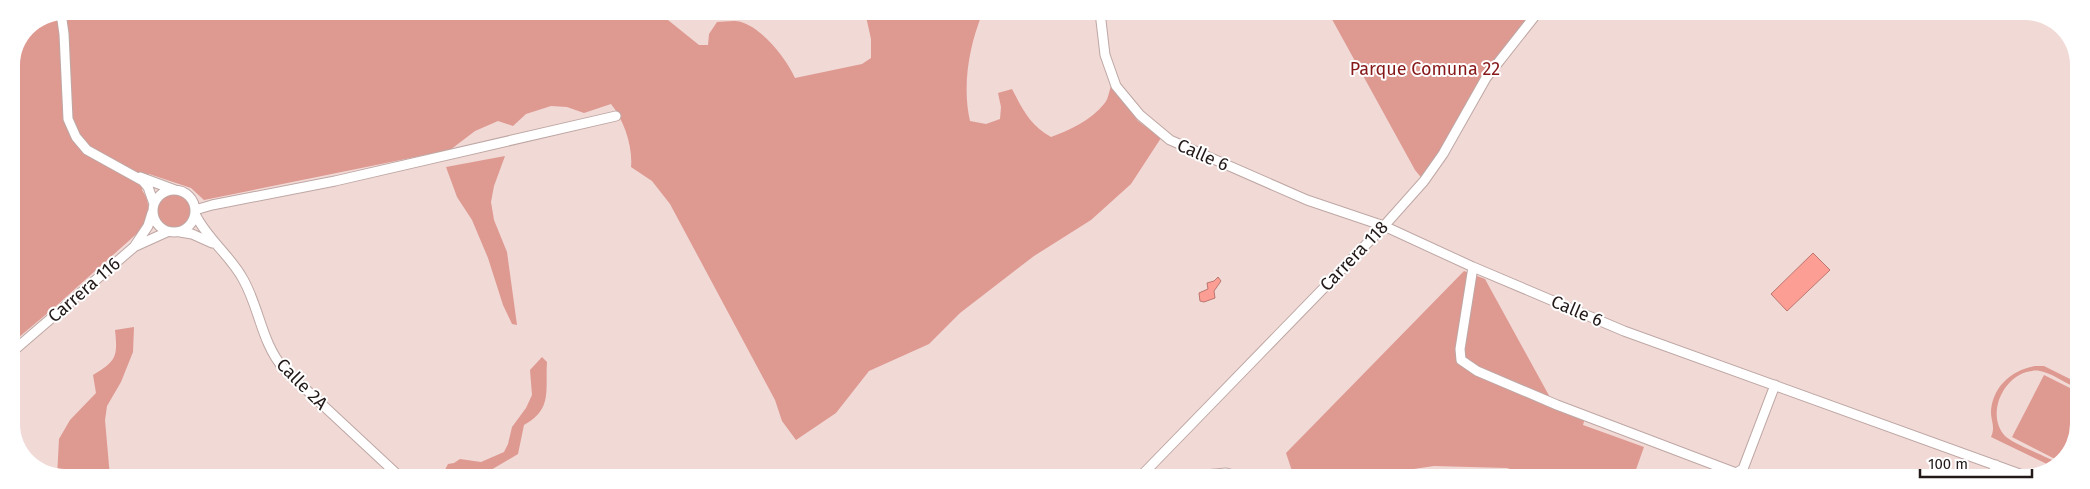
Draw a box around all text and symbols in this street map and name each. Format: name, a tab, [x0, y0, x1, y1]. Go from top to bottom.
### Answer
park label: Parque Comuna 22	[1350, 58, 1500, 80]
street label: Calle 6	[1174, 134, 1232, 176]
street label: Carrera 118	[1315, 216, 1393, 296]
street label: Carrera 116	[43, 253, 125, 327]
street label: Calle 6	[1548, 290, 1606, 332]
street label: Calle 2A	[272, 354, 333, 415]
scale bar	[1920, 446, 2032, 478]
text: 100 m	[1928, 455, 1968, 473]

